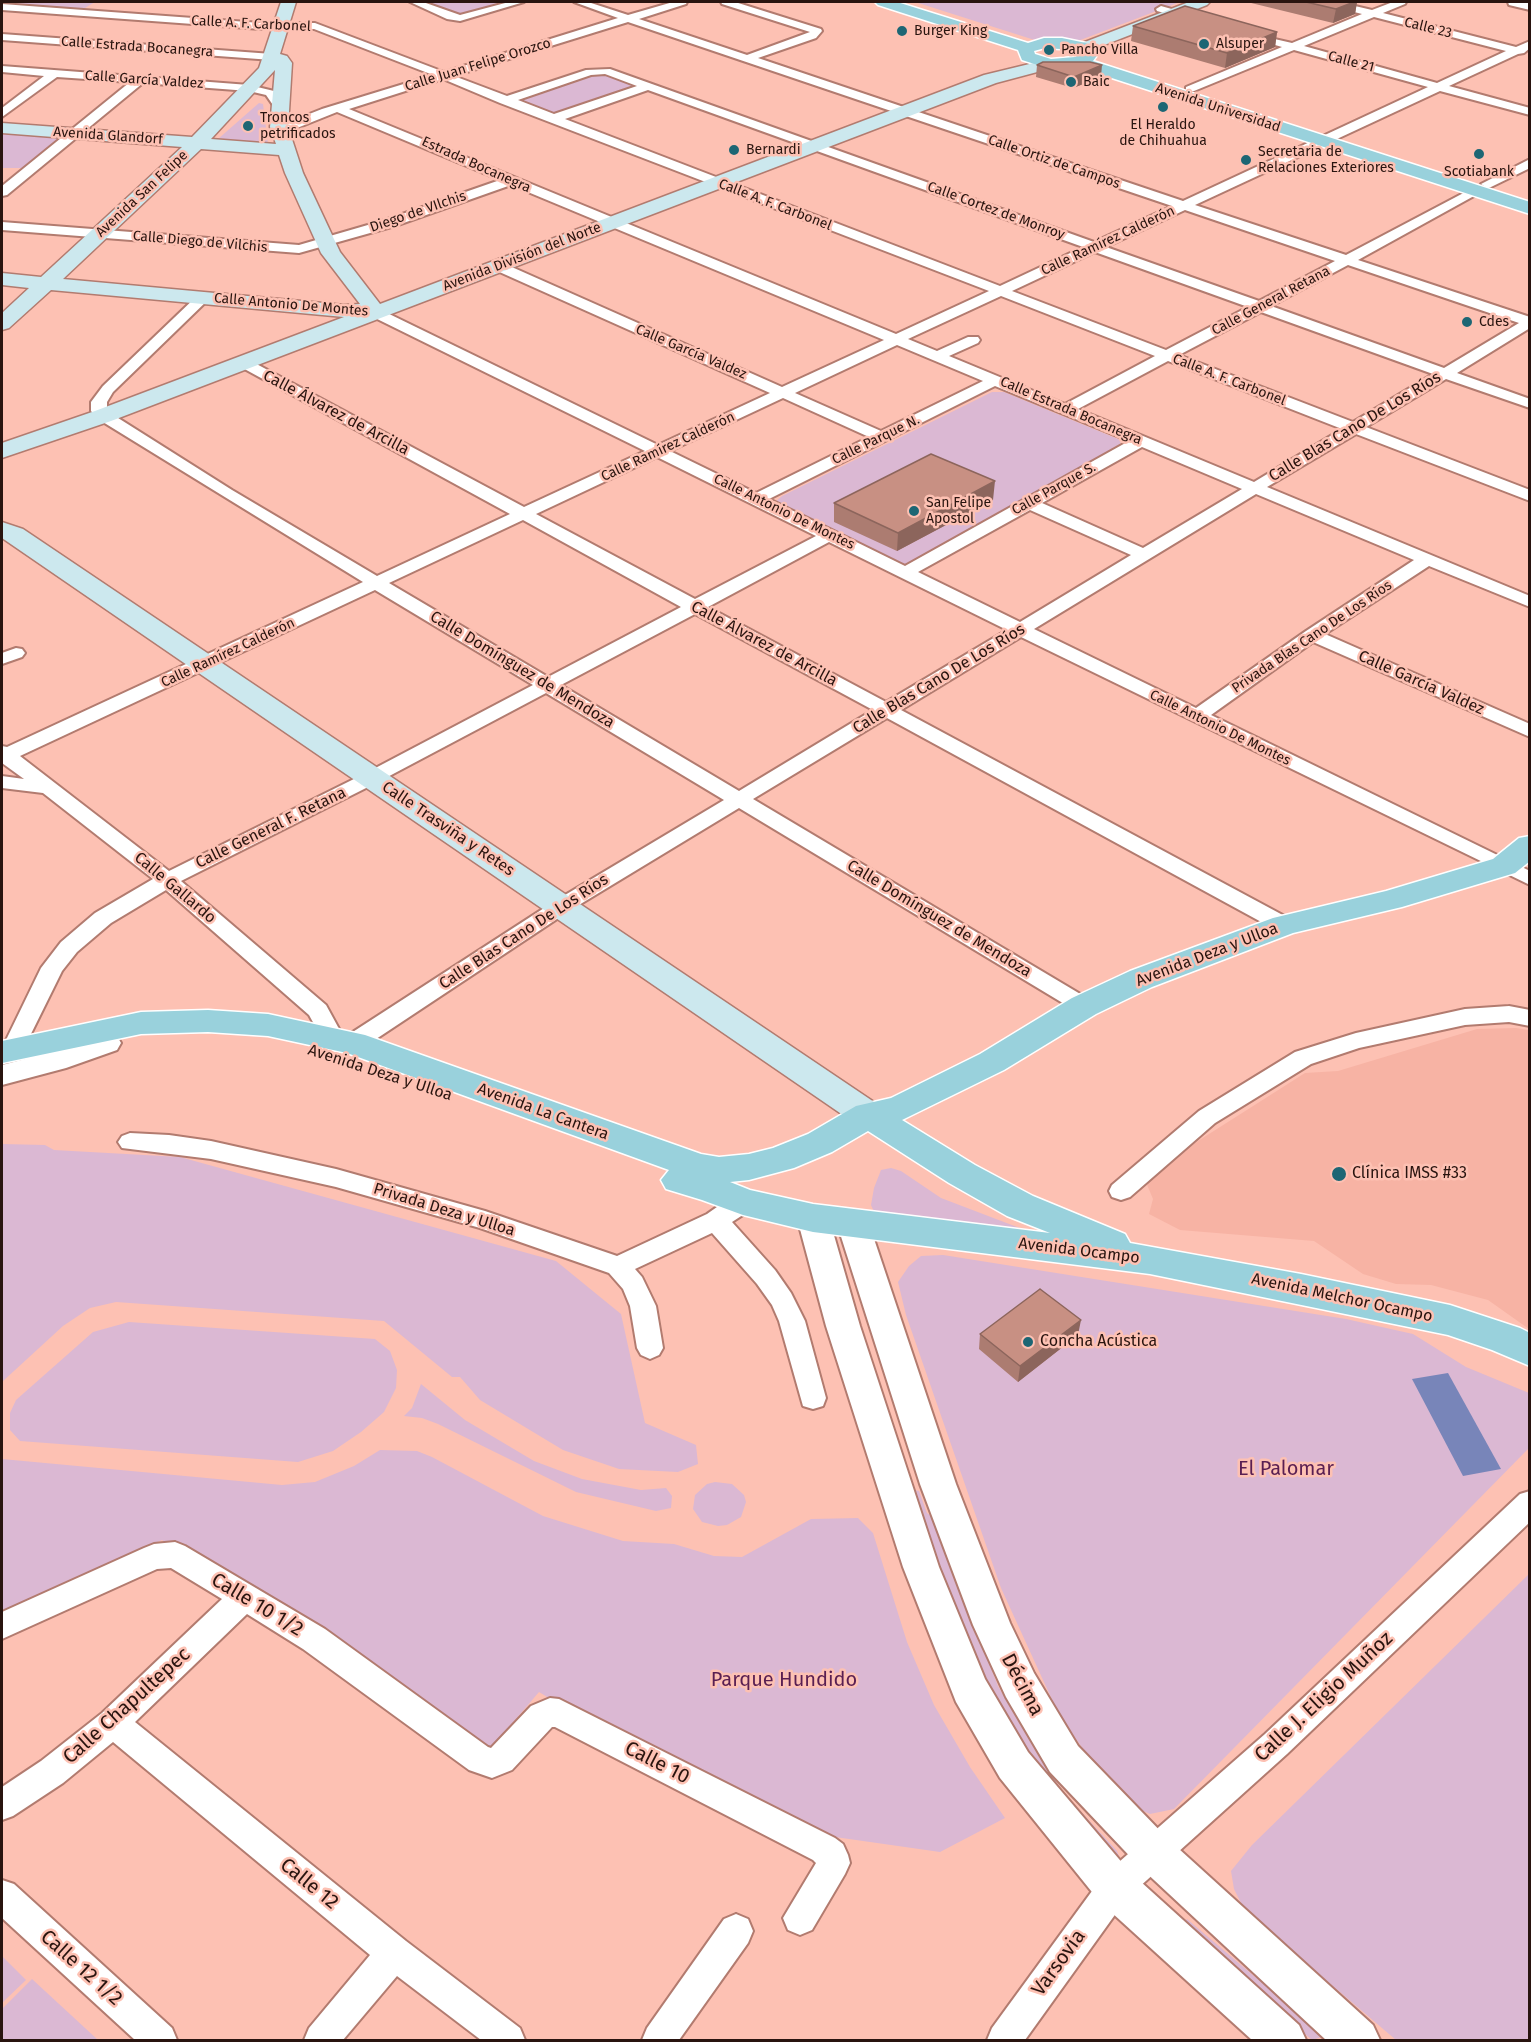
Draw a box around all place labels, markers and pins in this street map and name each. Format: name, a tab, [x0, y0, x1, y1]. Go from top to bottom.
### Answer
place label: Burger King	[914, 23, 987, 39]
marker: Burger King	[895, 24, 909, 38]
place label: Alsuper	[1216, 36, 1264, 52]
marker: Alsuper	[1197, 37, 1211, 51]
place label: Pancho Villa	[1061, 42, 1138, 58]
marker: Pancho Villa	[1042, 43, 1056, 57]
place label: Baic	[1083, 74, 1110, 90]
marker: Baic	[1064, 75, 1078, 89]
marker: El Heraldo de Chihuahua	[1156, 100, 1170, 114]
place label: Troncos petrificados	[260, 110, 336, 142]
place label: El Heraldo de Chihuahua	[1119, 117, 1207, 150]
marker: Troncos petrificados	[241, 119, 255, 133]
place label: Bernardi	[746, 142, 801, 158]
marker: Bernardi	[727, 143, 741, 157]
place label: Secretaria de Relaciones Exteriores	[1258, 144, 1394, 176]
marker: Scotiabank	[1472, 147, 1486, 161]
marker: Secretaria de Relaciones Exteriores	[1239, 153, 1253, 167]
place label: Scotiabank	[1444, 164, 1514, 180]
place label: Cdes	[1479, 314, 1509, 330]
marker: Cdes	[1460, 315, 1474, 329]
place label: San Felipe Apostol	[926, 495, 991, 528]
marker: San Felipe Apostol	[907, 504, 921, 518]
place label: Clínica IMSS #33	[1352, 1164, 1467, 1184]
marker: Clínica IMSS #33	[1330, 1165, 1348, 1183]
place label: Concha Acústica	[1040, 1332, 1157, 1352]
marker: Concha Acústica	[1021, 1335, 1035, 1349]

